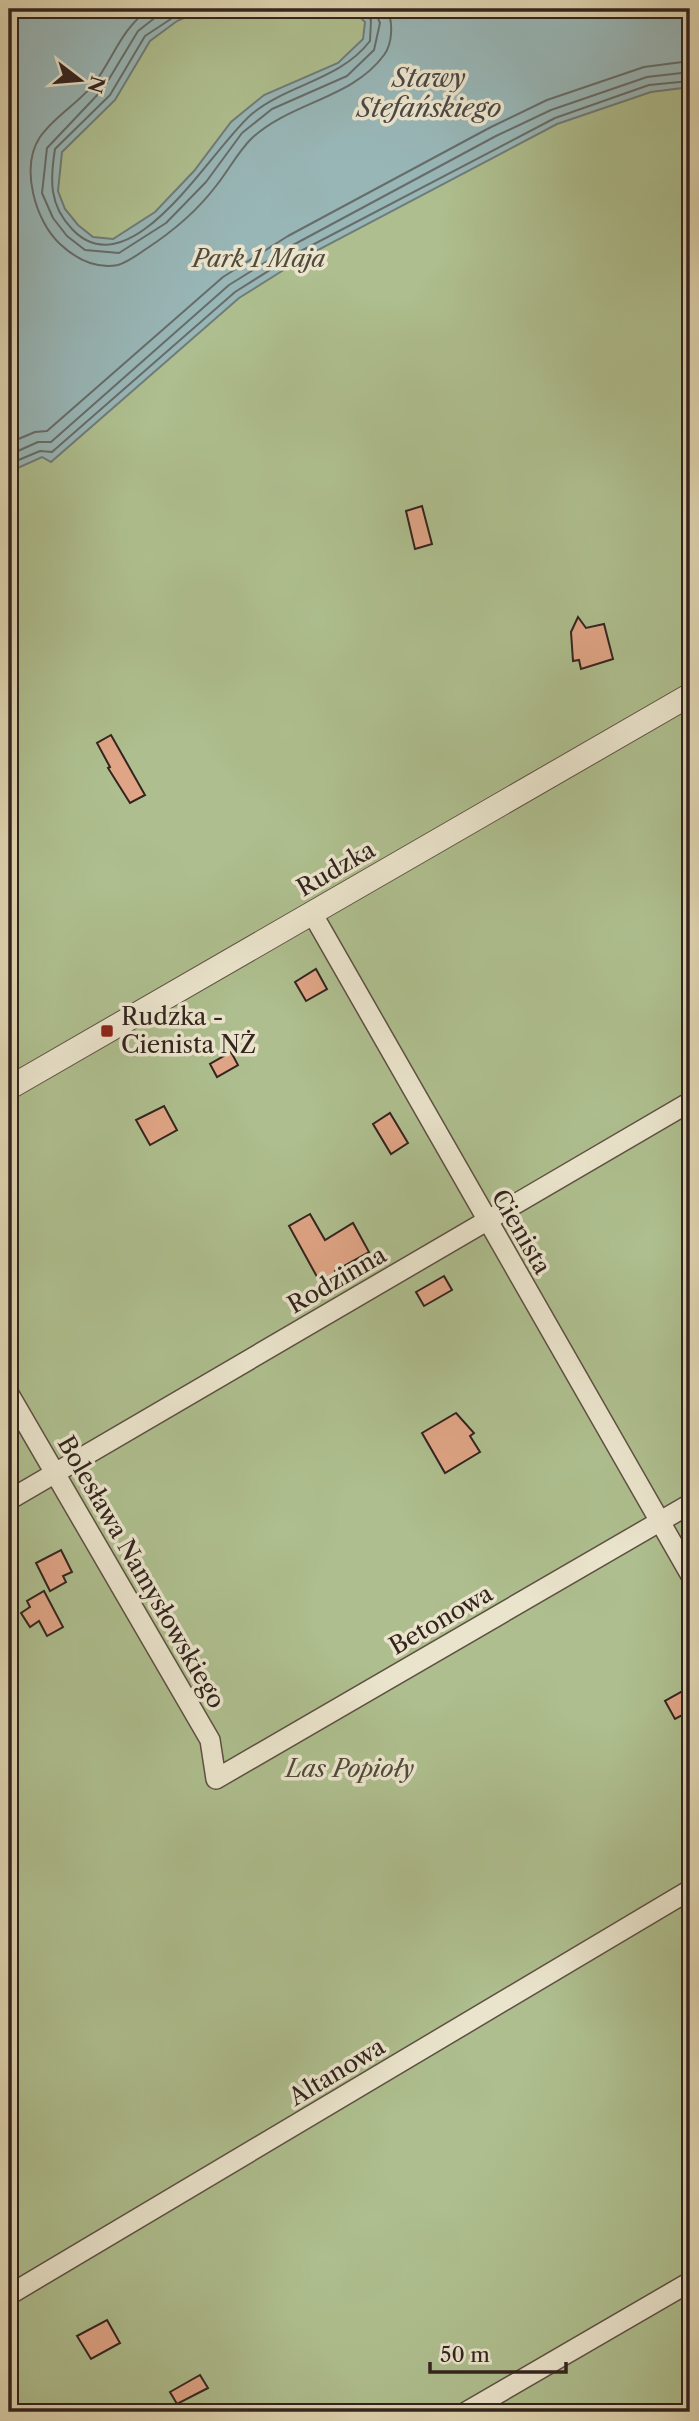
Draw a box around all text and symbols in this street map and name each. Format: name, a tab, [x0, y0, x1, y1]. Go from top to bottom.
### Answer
north arrow	[46, 46, 116, 116]
water label: Stawy Stefańskiego	[355, 62, 501, 124]
text: N	[83, 73, 109, 96]
park label: Park 1 Maja	[191, 244, 325, 273]
street label: Rudzka	[292, 835, 380, 902]
place label: Rudzka - Cienista NŻ	[121, 1002, 256, 1059]
marker: Rudzka - Cienista NŻ	[99, 1023, 115, 1039]
street label: Cienista	[486, 1184, 557, 1280]
street label: Rodzinna	[282, 1240, 392, 1319]
street label: Bolesława Namysłowskiego	[51, 1430, 231, 1713]
street label: Betonowa	[384, 1578, 498, 1661]
park label: Las Popioły	[284, 1754, 414, 1783]
street label: Altanowa	[283, 2031, 390, 2112]
scale bar	[430, 2330, 566, 2374]
text: 50 m	[440, 2342, 490, 2367]

